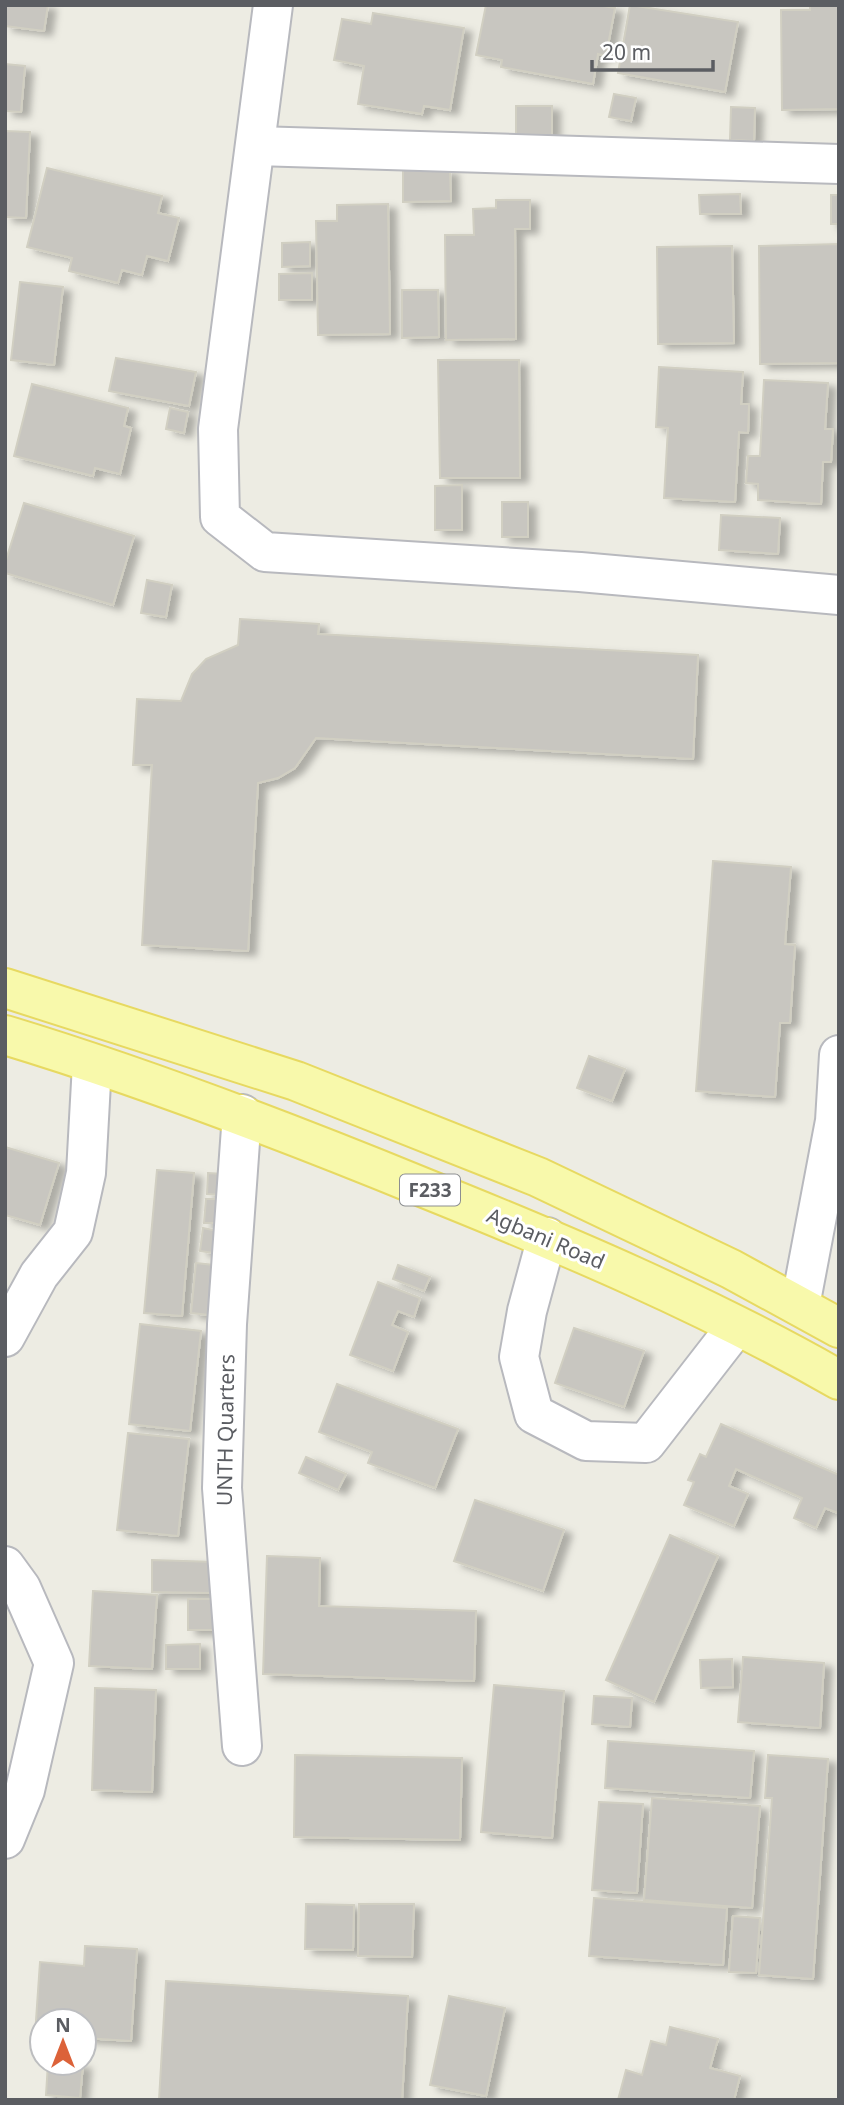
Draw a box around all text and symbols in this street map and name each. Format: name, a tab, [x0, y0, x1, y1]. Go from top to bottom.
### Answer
scale bar	[592, 28, 713, 72]
text: 20 m	[602, 38, 651, 66]
road number: F233	[400, 1174, 460, 1206]
street label: Agbani Road	[483, 1201, 609, 1275]
street label: UNTH Quarters	[210, 1354, 240, 1506]
north arrow	[28, 2007, 98, 2077]
text: N	[55, 2012, 71, 2038]

